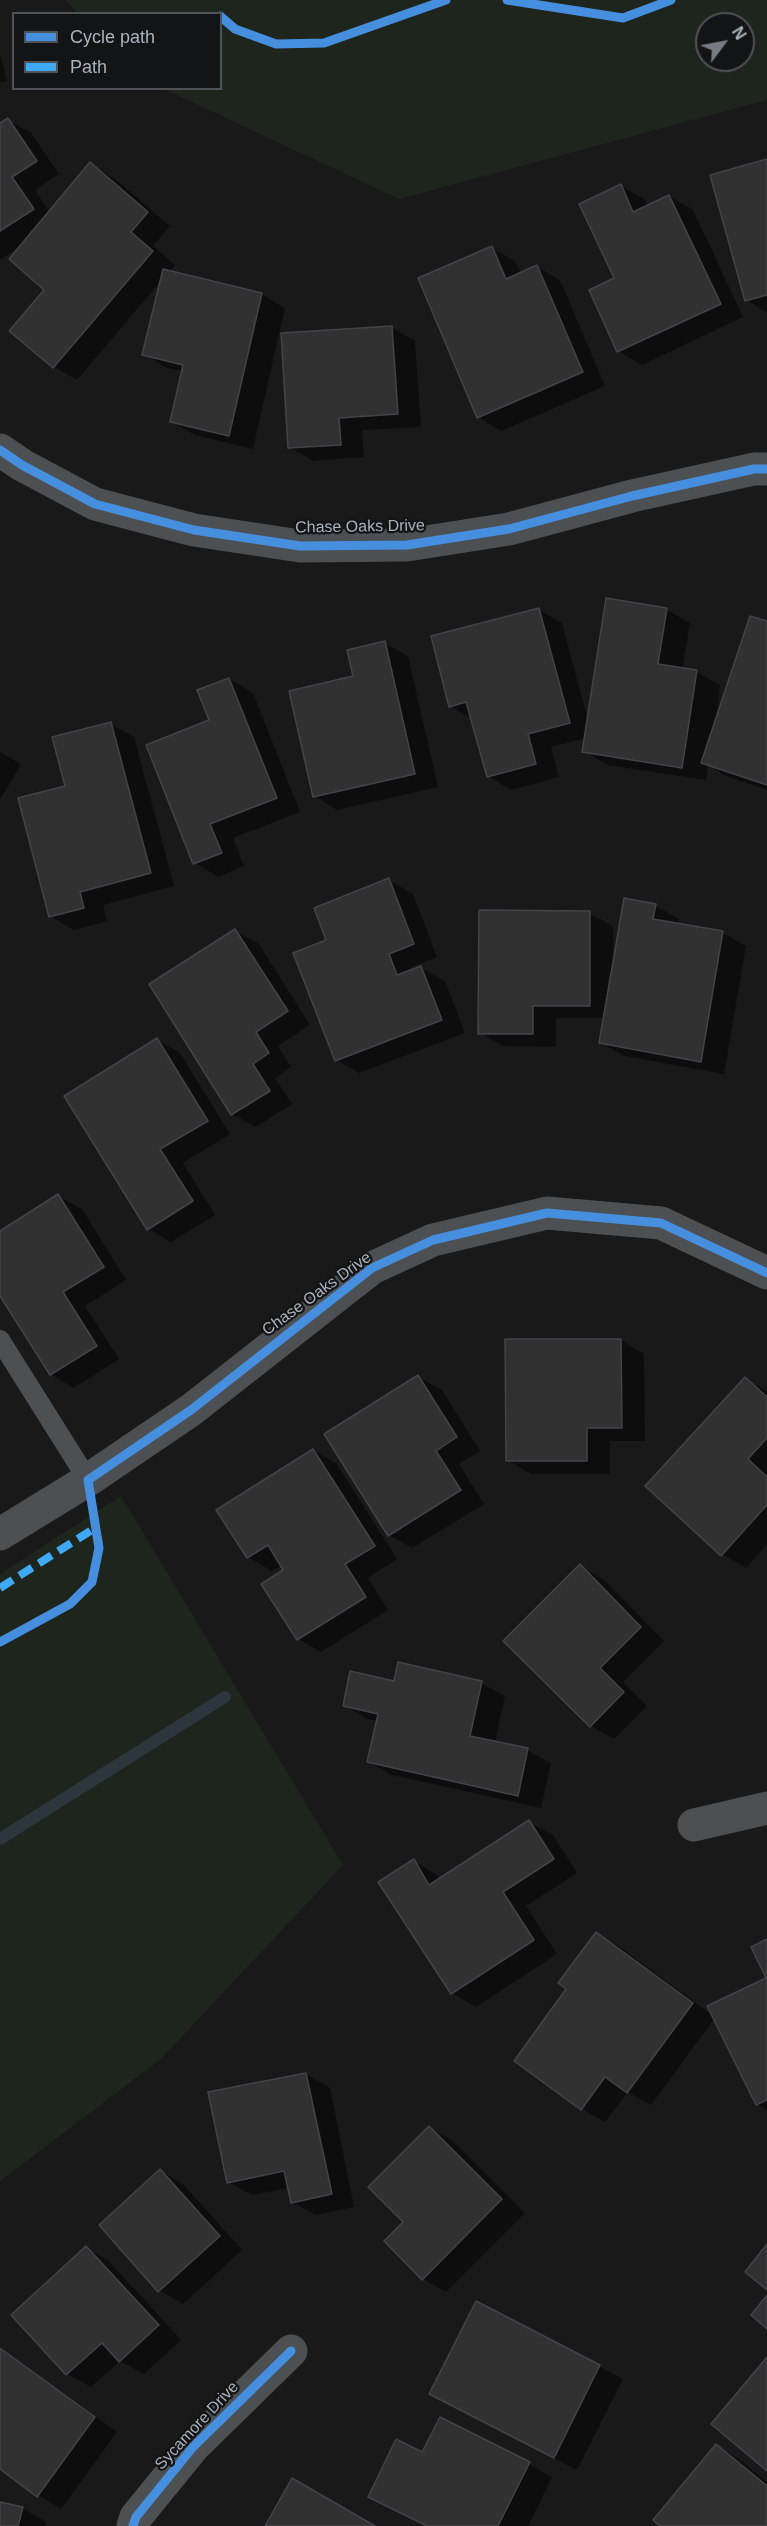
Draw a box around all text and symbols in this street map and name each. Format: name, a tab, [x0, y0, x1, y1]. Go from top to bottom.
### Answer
legend	[12, 12, 222, 90]
north arrow	[695, 12, 755, 72]
text: N	[729, 24, 749, 43]
text: Cycle path	[70, 27, 155, 47]
text: Path	[70, 57, 107, 77]
street label: Chase Oaks Drive	[295, 516, 425, 538]
street label: Chase Oaks Drive	[259, 1248, 375, 1340]
street label: Sycamore Drive	[151, 2378, 243, 2474]

